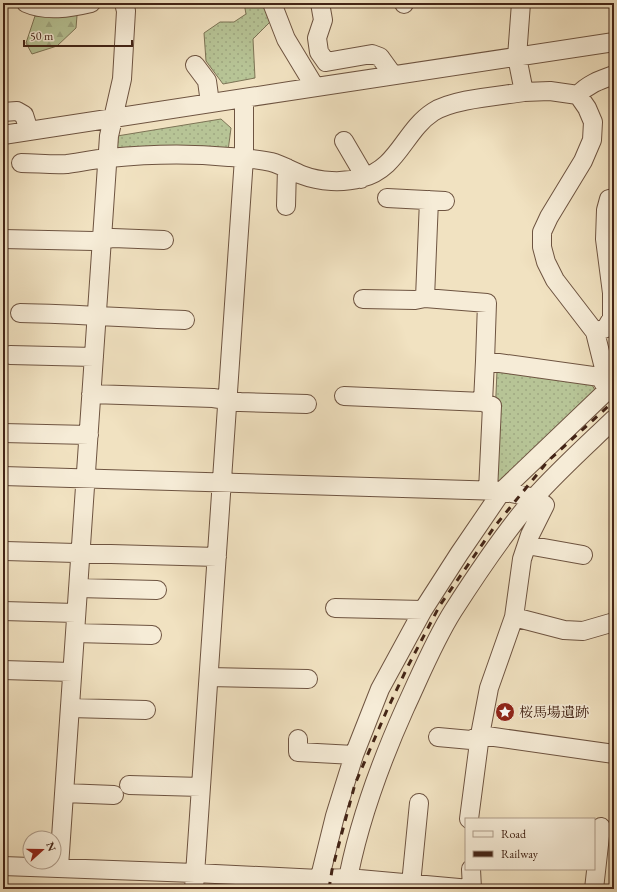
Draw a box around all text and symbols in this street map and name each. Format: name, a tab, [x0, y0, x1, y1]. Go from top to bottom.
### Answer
scale bar	[24, 22, 132, 48]
text: 50 m	[30, 28, 54, 44]
place icon: 桜馬場遺跡	[494, 701, 516, 723]
place label: 桜馬場遺跡	[519, 703, 589, 721]
legend	[465, 818, 595, 870]
text: Road	[501, 826, 527, 842]
north arrow	[22, 830, 62, 870]
text: N	[43, 840, 60, 853]
text: Railway	[501, 846, 539, 862]

